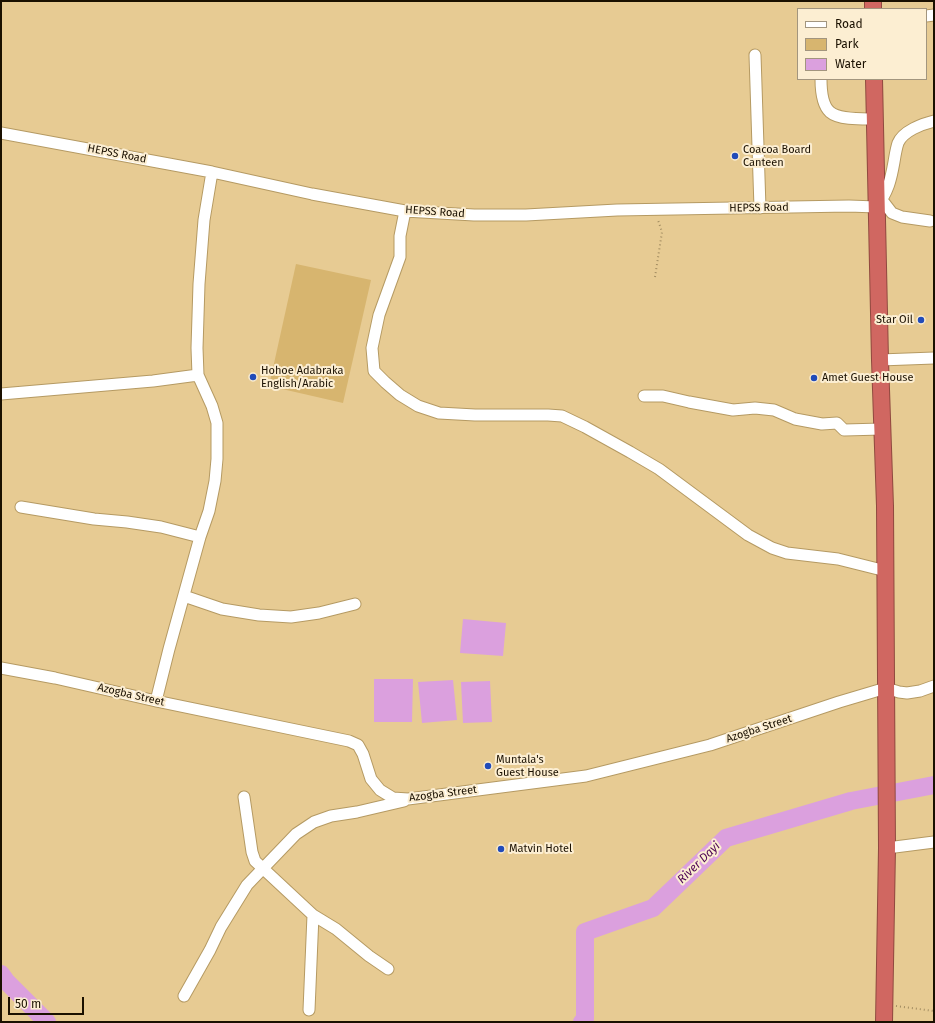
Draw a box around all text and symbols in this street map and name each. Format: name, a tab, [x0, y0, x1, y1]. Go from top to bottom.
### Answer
legend	[797, 8, 927, 80]
text: Road	[835, 17, 863, 31]
text: Park	[835, 37, 859, 51]
text: Water	[835, 57, 866, 71]
street label: HEPSS Road	[86, 142, 148, 166]
place label: Coacoa Board Canteen	[743, 143, 811, 169]
marker: Coacoa Board Canteen	[730, 151, 740, 161]
street label: HEPSS Road	[729, 201, 789, 215]
street label: HEPSS Road	[405, 203, 465, 221]
place label: Star Oil	[876, 313, 913, 327]
marker: Star Oil	[916, 315, 926, 325]
place label: Hohoe Adabraka English/Arabic	[261, 364, 343, 390]
place label: Amet Guest House	[822, 371, 913, 385]
marker: Hohoe Adabraka English/Arabic	[248, 372, 258, 382]
marker: Amet Guest House	[809, 373, 819, 383]
street label: Azogba Street	[96, 681, 166, 709]
street label: Azogba Street	[724, 712, 794, 746]
place label: Muntala's Guest House	[496, 753, 559, 779]
marker: Muntala's Guest House	[483, 761, 493, 771]
street label: Azogba Street	[408, 783, 478, 805]
water label: River Dayi	[675, 839, 723, 887]
place label: Matvin Hotel	[509, 842, 572, 856]
marker: Matvin Hotel	[496, 844, 506, 854]
scale bar	[10, 989, 86, 1015]
text: 50 m	[15, 997, 41, 1011]

